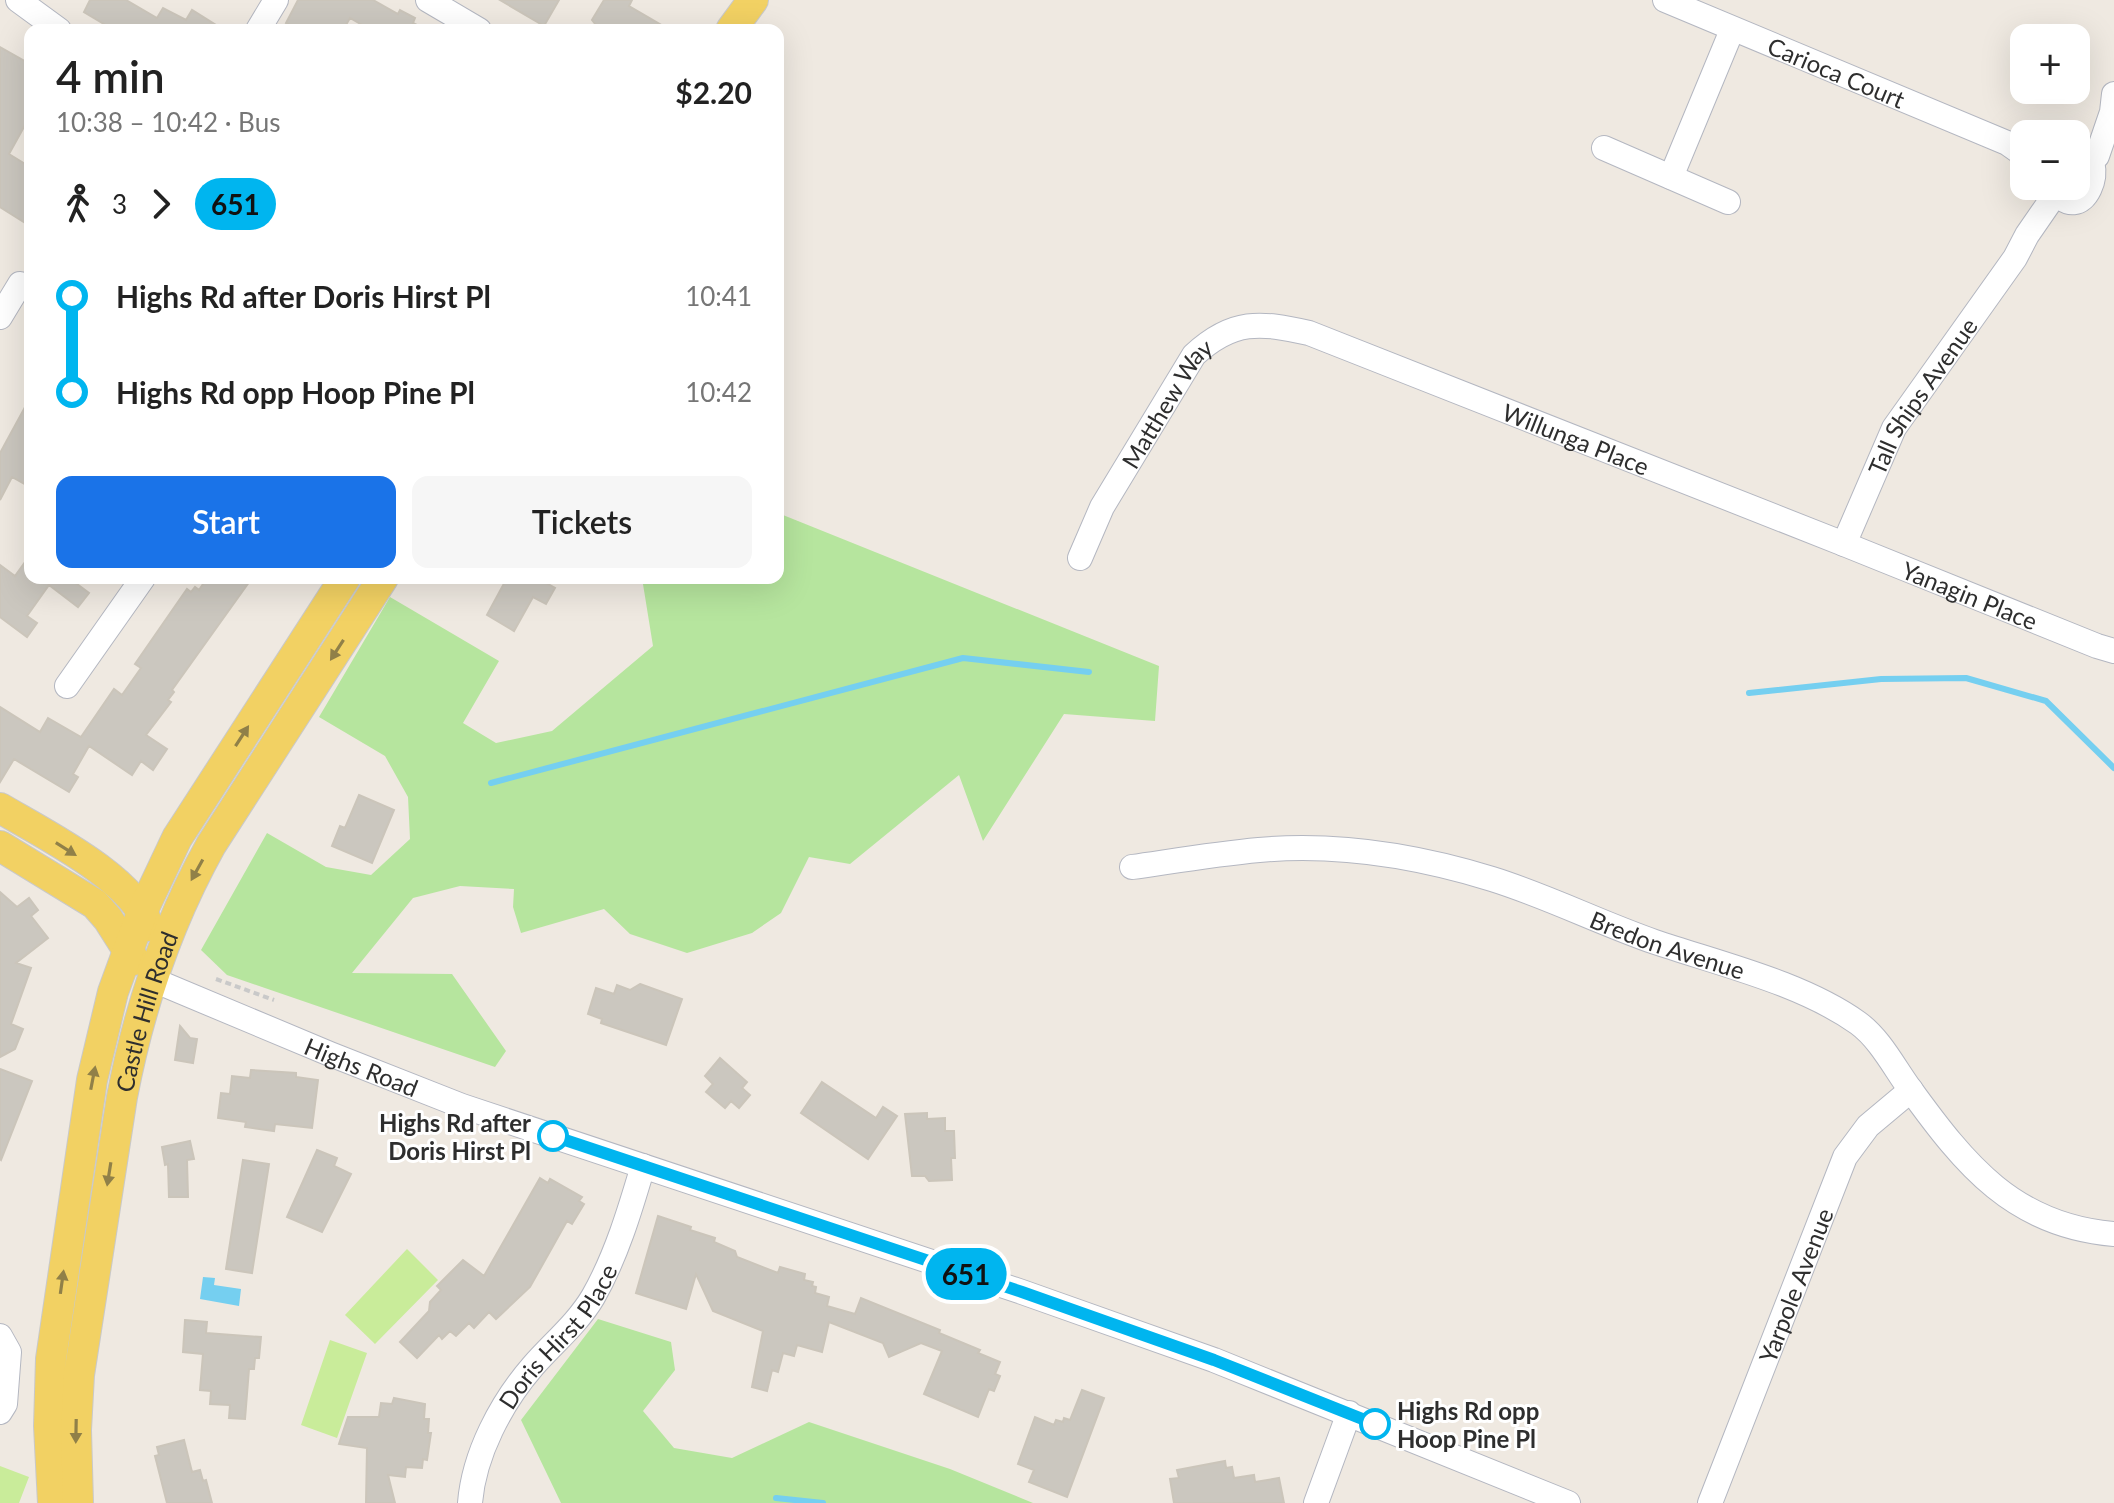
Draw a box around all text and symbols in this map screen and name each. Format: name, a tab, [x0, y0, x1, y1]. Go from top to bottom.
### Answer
map controls	[2010, 24, 2090, 200]
button: +	[2010, 24, 2090, 104]
street label: Carioca Court	[1764, 30, 1910, 113]
text: 4 min	[56, 50, 165, 102]
text: $2.20	[675, 74, 752, 110]
text: 10:38 – 10:42 · Bus	[56, 106, 280, 138]
button: −	[2010, 120, 2090, 200]
icon: walk	[56, 182, 100, 226]
icon: forward	[139, 182, 183, 226]
text: 651	[211, 187, 260, 221]
text: 3	[112, 188, 127, 220]
text: Highs Rd after Doris Hirst Pl	[116, 278, 491, 314]
text: 10:41	[685, 280, 752, 312]
street label: Tall Ships Avenue	[1861, 312, 1983, 479]
street label: Matthew Way	[1115, 331, 1218, 473]
text: Highs Rd opp Hoop Pine Pl	[116, 374, 475, 410]
text: 10:42	[685, 376, 752, 408]
street label: Willunga Place	[1498, 396, 1653, 480]
button: Start	[56, 476, 396, 568]
button: Tickets	[412, 476, 752, 568]
street label: Yanagin Place	[1898, 555, 2042, 635]
one-way arrow	[329, 640, 344, 661]
one-way arrow	[234, 725, 249, 746]
one-way arrow	[55, 842, 77, 856]
one-way arrow	[190, 859, 204, 881]
street label: Bredon Avenue	[1586, 904, 1749, 984]
street label: Castle Hill Road	[109, 927, 183, 1094]
street label: Highs Road	[301, 1031, 423, 1102]
one-way arrow	[87, 1065, 100, 1090]
place label: Highs Rd after Doris Hirst Pl	[379, 1108, 531, 1165]
marker: Highs Rd after Doris Hirst Pl	[538, 1121, 568, 1151]
one-way arrow	[103, 1162, 115, 1187]
street label: Yarpole Avenue	[1752, 1204, 1838, 1366]
line badge: 651	[920, 1248, 1012, 1300]
text: 651	[942, 1257, 990, 1291]
street label: Doris Hirst Place	[492, 1259, 622, 1414]
one-way arrow	[56, 1269, 69, 1294]
place label: Highs Rd opp Hoop Pine Pl	[1397, 1396, 1539, 1453]
marker: Highs Rd opp Hoop Pine Pl	[1360, 1409, 1390, 1439]
one-way arrow	[70, 1419, 83, 1444]

